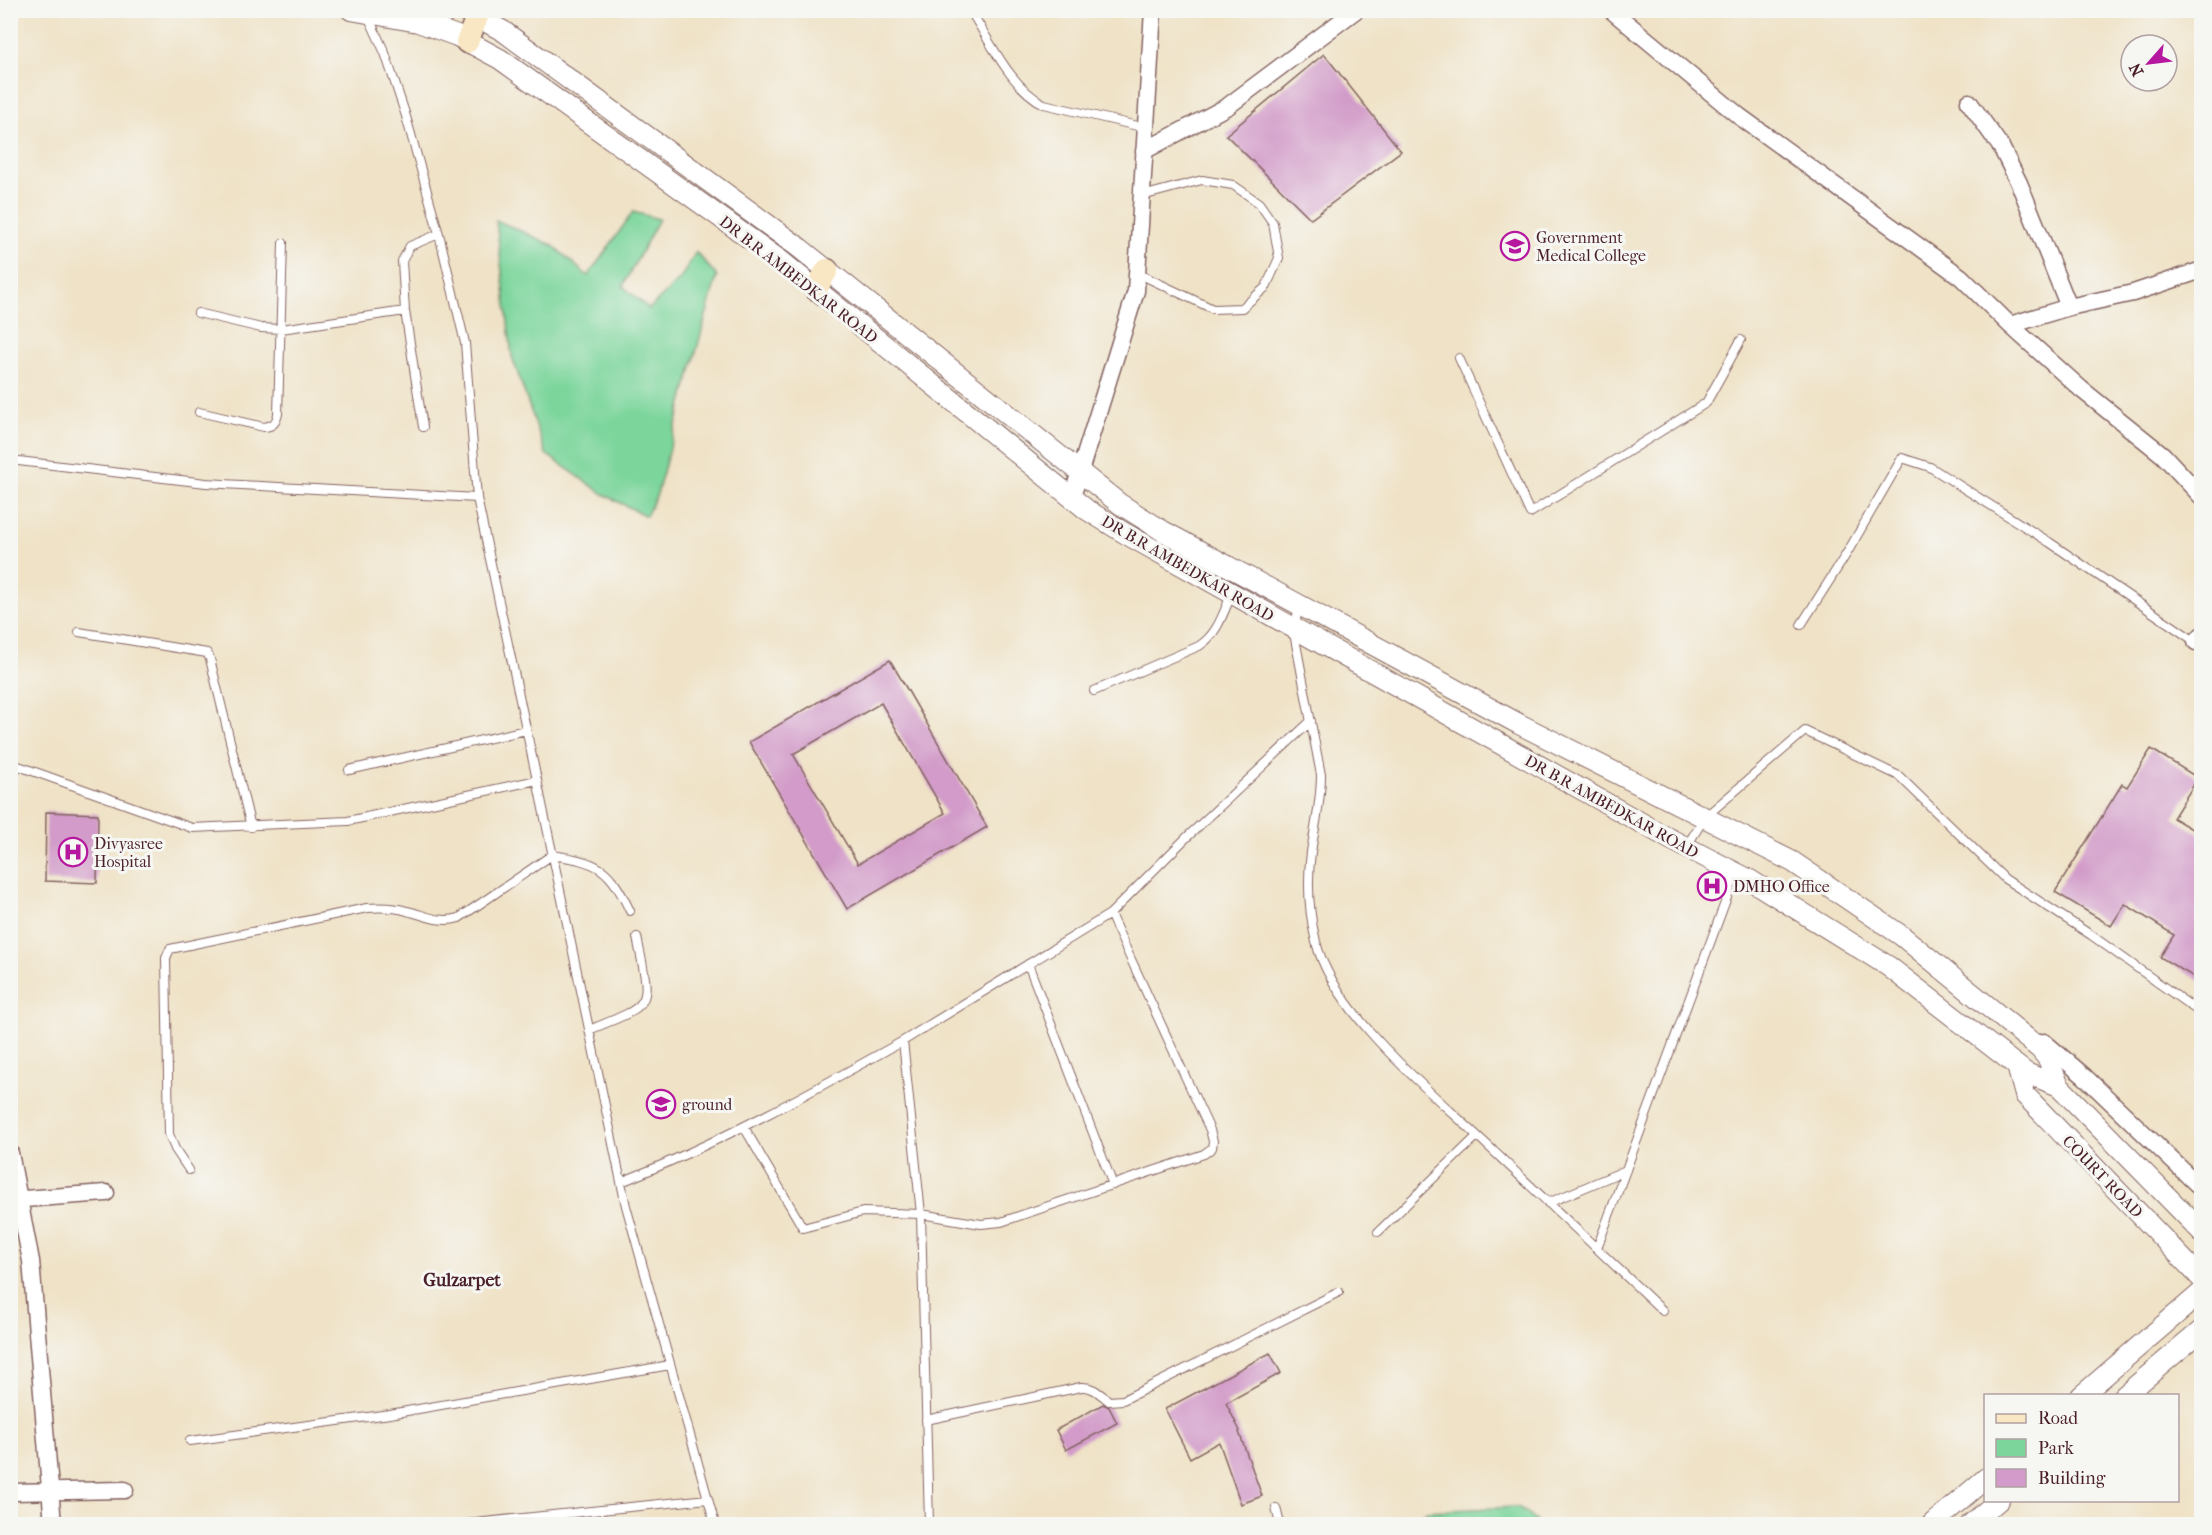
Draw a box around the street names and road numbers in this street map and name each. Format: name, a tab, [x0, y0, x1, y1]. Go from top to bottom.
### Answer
street label: DR B.R AMBEDKAR ROAD	[716, 212, 882, 347]
street label: DR B.R AMBEDKAR ROAD	[1098, 511, 1277, 626]
street label: DR B.R AMBEDKAR ROAD	[1522, 751, 1702, 862]
street label: COURT ROAD	[2059, 1131, 2147, 1221]

